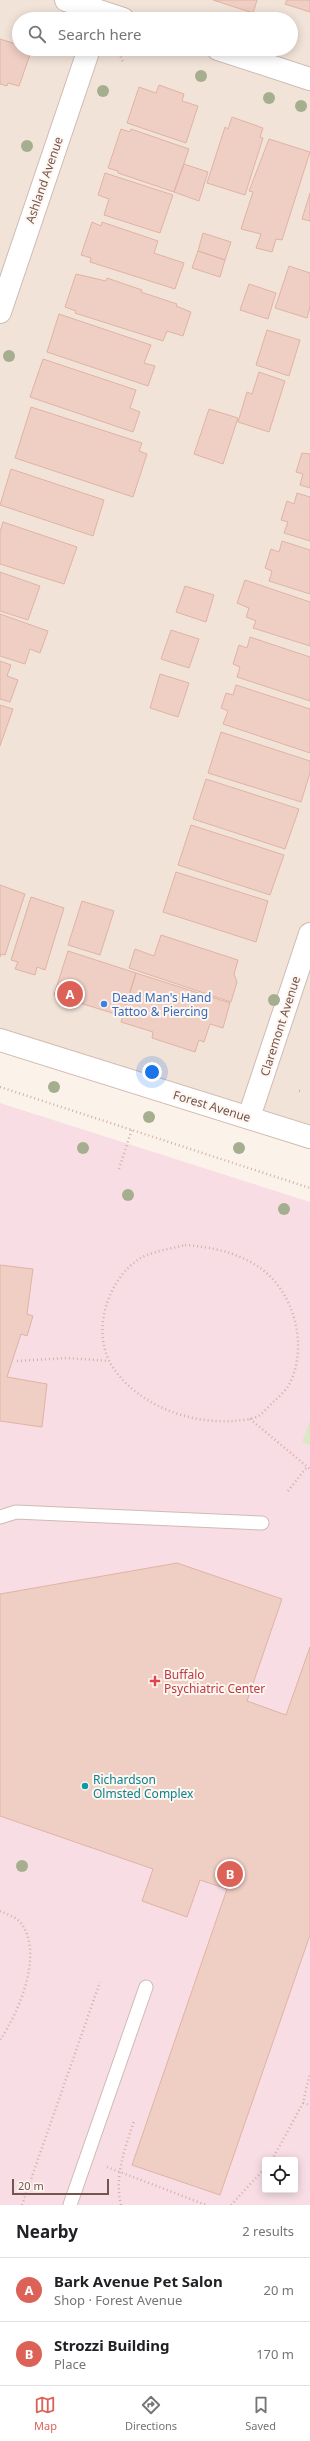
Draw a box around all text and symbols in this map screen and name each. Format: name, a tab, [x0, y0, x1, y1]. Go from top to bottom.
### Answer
search box	[12, 12, 298, 56]
icon: search	[26, 23, 48, 45]
text: Search here	[58, 24, 141, 44]
street label: Ashland Avenue	[21, 134, 67, 226]
street label: Claremont Avenue	[256, 974, 304, 1078]
pin: A	[57, 979, 83, 1009]
place label: Dead Man's Hand Tattoo & Piercing	[112, 989, 211, 1020]
marker: Dead Man's Hand Tattoo & Piercing	[99, 999, 109, 1009]
your location	[142, 1062, 162, 1082]
street label: Forest Avenue	[171, 1086, 253, 1126]
place label: Buffalo Psychiatric Center	[164, 1666, 265, 1697]
marker: Buffalo Psychiatric Center	[149, 1675, 161, 1687]
place label: Richardson Olmsted Complex	[93, 1771, 194, 1802]
marker: Richardson Olmsted Complex	[80, 1781, 90, 1791]
pin: B	[217, 1859, 243, 1889]
map controls	[262, 2157, 298, 2193]
button: locate	[262, 2157, 298, 2193]
scale bar	[12, 2177, 109, 2196]
text: 20 m	[18, 2178, 44, 2193]
text: Nearby	[16, 2220, 78, 2243]
text: 2 results	[242, 2222, 294, 2240]
text: Bark Avenue Pet Salon	[54, 2271, 223, 2291]
text: A	[25, 2281, 34, 2299]
text: 20 m	[264, 2281, 294, 2299]
text: Shop · Forest Avenue	[54, 2291, 182, 2309]
text: Strozzi Building	[54, 2335, 169, 2355]
text: B	[25, 2345, 33, 2363]
text: 170 m	[256, 2345, 294, 2363]
text: Place	[54, 2355, 86, 2373]
tab: Map	[34, 2394, 57, 2433]
tab: Directions	[125, 2394, 177, 2433]
tab: Saved	[245, 2394, 276, 2433]

